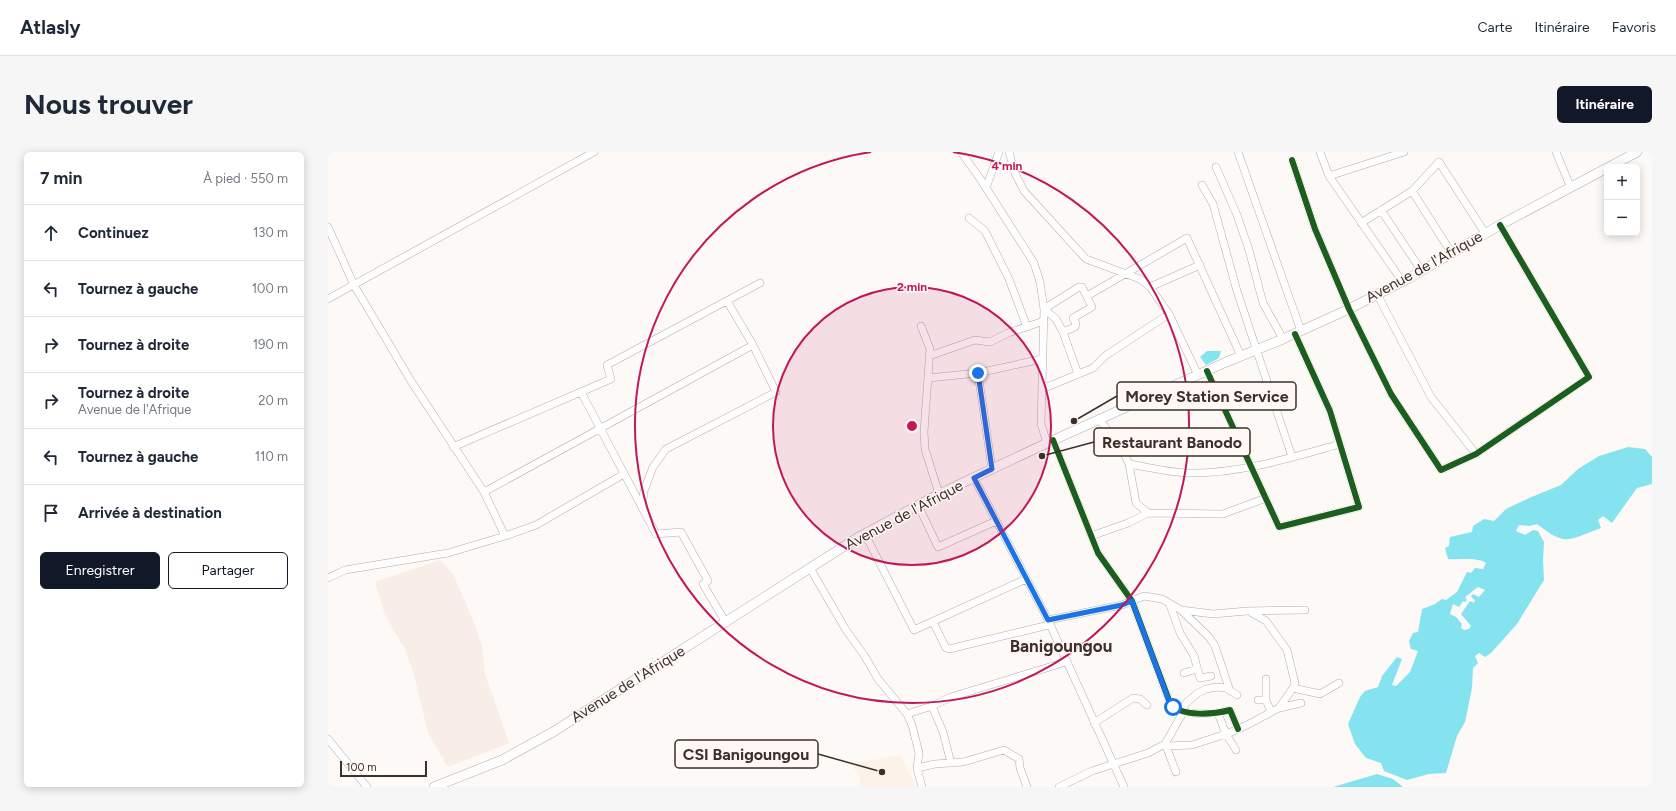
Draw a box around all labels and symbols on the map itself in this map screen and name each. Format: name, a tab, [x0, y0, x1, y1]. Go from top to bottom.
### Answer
text: 4 min	[992, 159, 1023, 173]
street label: Avenue de l'Afrique	[1362, 227, 1486, 307]
text: 2 min	[897, 280, 927, 294]
route end	[969, 364, 987, 382]
callout: Morey Station Service	[1117, 382, 1296, 410]
text: Morey Station Service	[1125, 387, 1289, 406]
centre of rings	[905, 419, 919, 433]
callout: Restaurant Banodo	[1094, 428, 1250, 456]
text: Restaurant Banodo	[1102, 433, 1242, 452]
street label: Avenue de l'Afrique	[842, 476, 966, 554]
district label: Banigoungou	[1010, 636, 1112, 656]
street label: Avenue de l'Afrique	[568, 642, 688, 726]
route start	[1164, 698, 1182, 716]
callout: CSI Banigoungou	[675, 740, 818, 768]
text: CSI Banigoungou	[683, 745, 809, 764]
scale bar	[340, 759, 427, 778]

